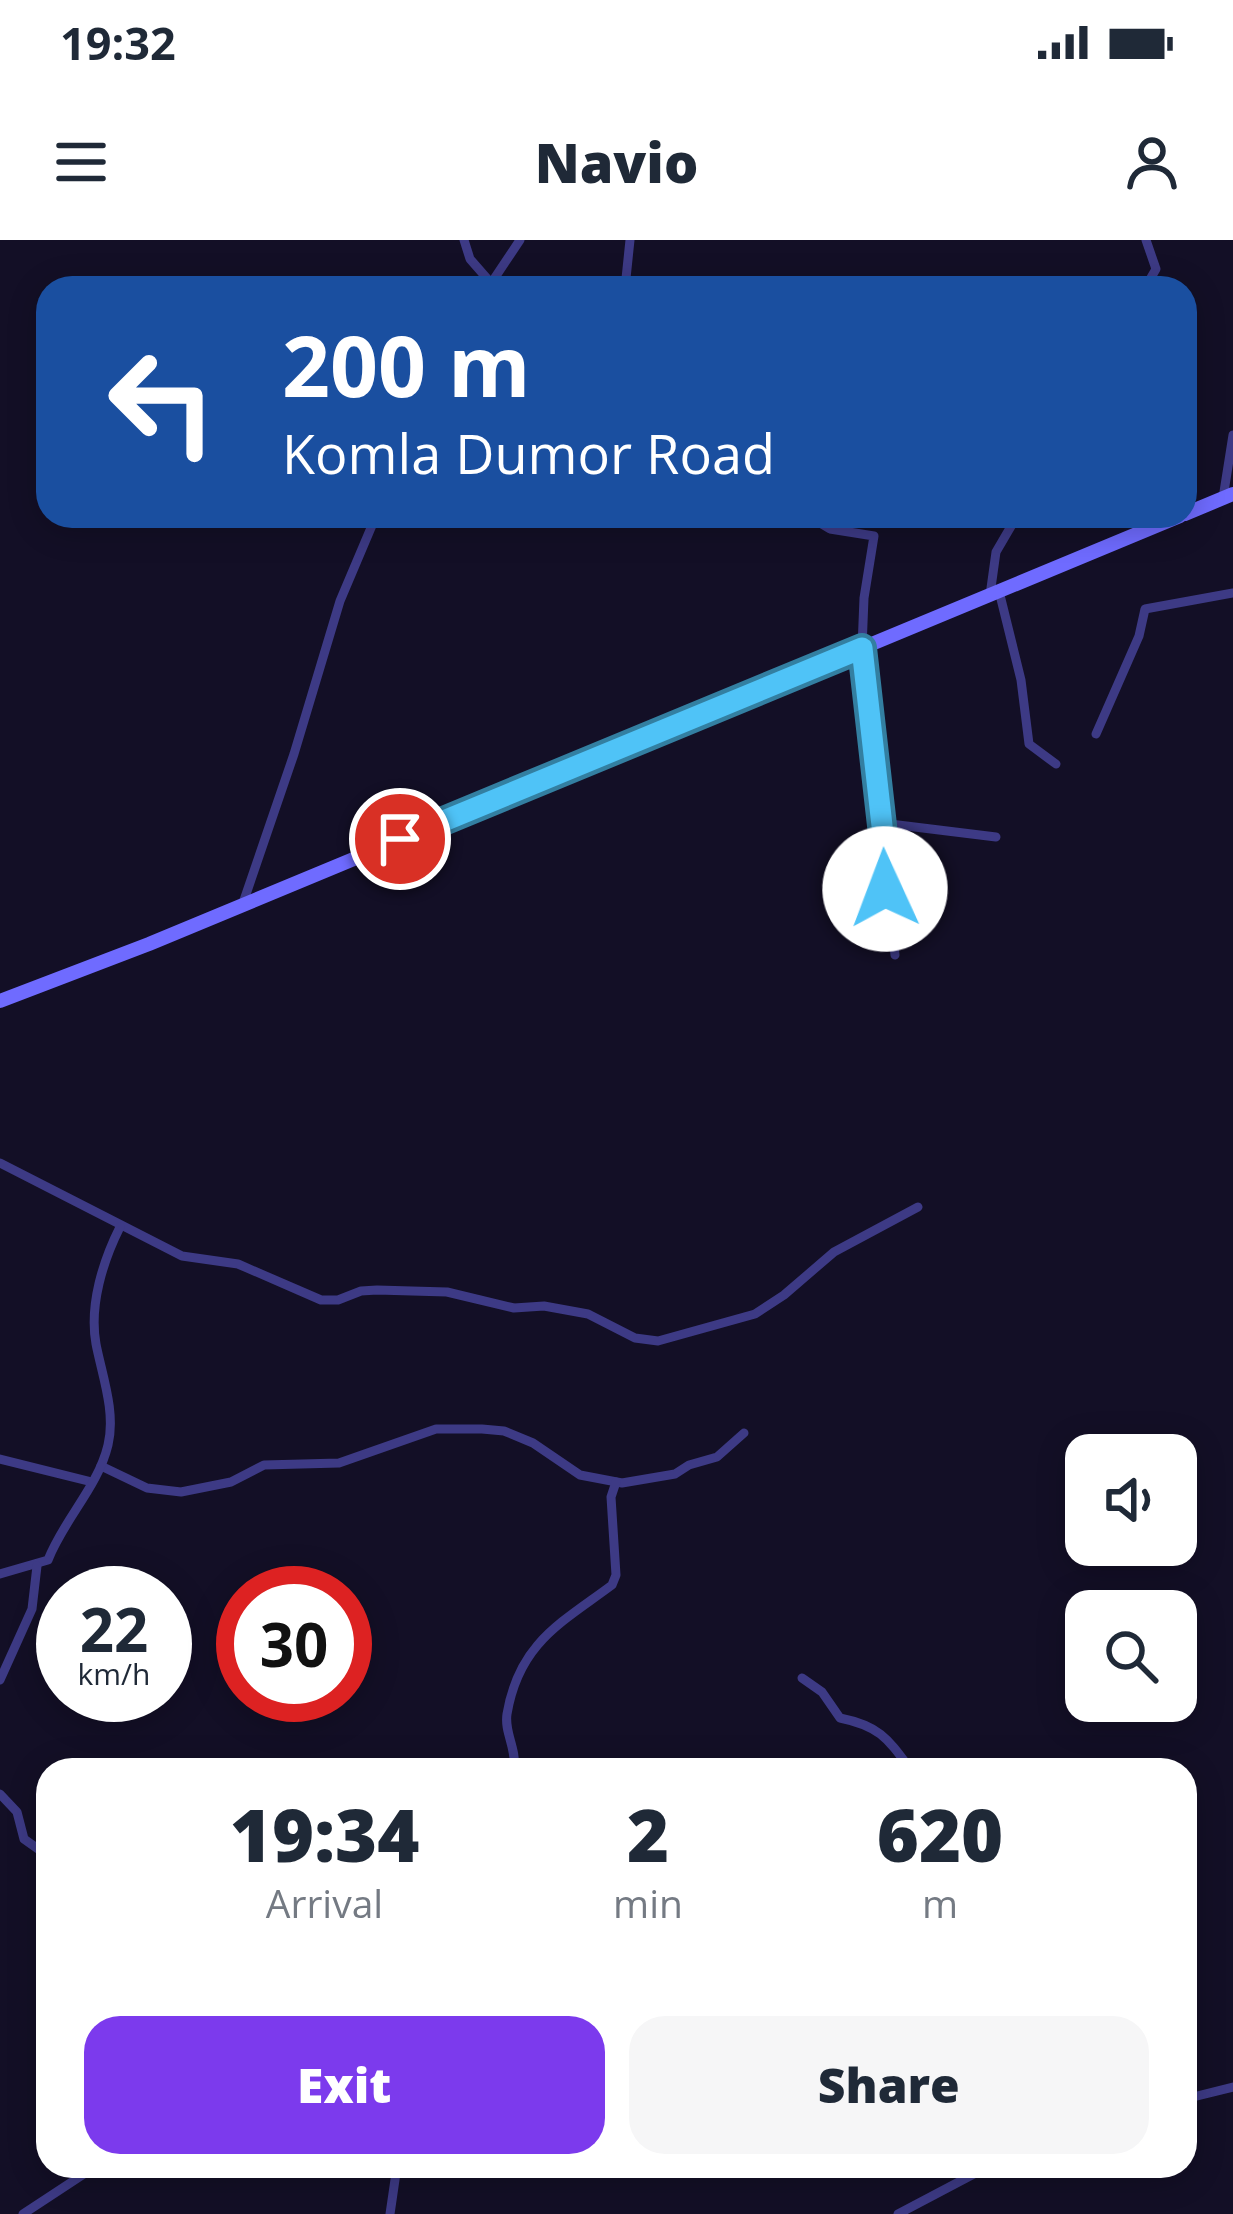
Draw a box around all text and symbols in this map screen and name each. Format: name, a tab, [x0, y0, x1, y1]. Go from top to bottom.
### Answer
text: 19:32	[60, 12, 176, 73]
text: Navio	[535, 125, 698, 199]
icon: menu	[48, 129, 114, 195]
icon: person	[1119, 129, 1185, 195]
text: 200 m	[282, 307, 530, 422]
icon: left	[84, 324, 240, 480]
text: Komla Dumor Road	[282, 416, 775, 490]
pin	[349, 788, 451, 890]
icon: arrive	[367, 806, 433, 872]
position arrow	[822, 826, 948, 952]
map controls	[1065, 1434, 1197, 1722]
button: sound	[1065, 1434, 1197, 1566]
speed limit sign: 30	[216, 1566, 372, 1722]
text: 22	[80, 1588, 148, 1670]
button: search	[1065, 1590, 1197, 1722]
text: km/h	[78, 1653, 150, 1694]
text: 19:34	[230, 1785, 419, 1883]
text: 2	[627, 1785, 669, 1883]
text: 620	[877, 1785, 1003, 1883]
text: Arrival	[266, 1876, 383, 1929]
text: min	[613, 1876, 683, 1929]
text: m	[922, 1876, 958, 1929]
button: Exit	[84, 2016, 605, 2154]
button: Share	[629, 2016, 1149, 2154]

